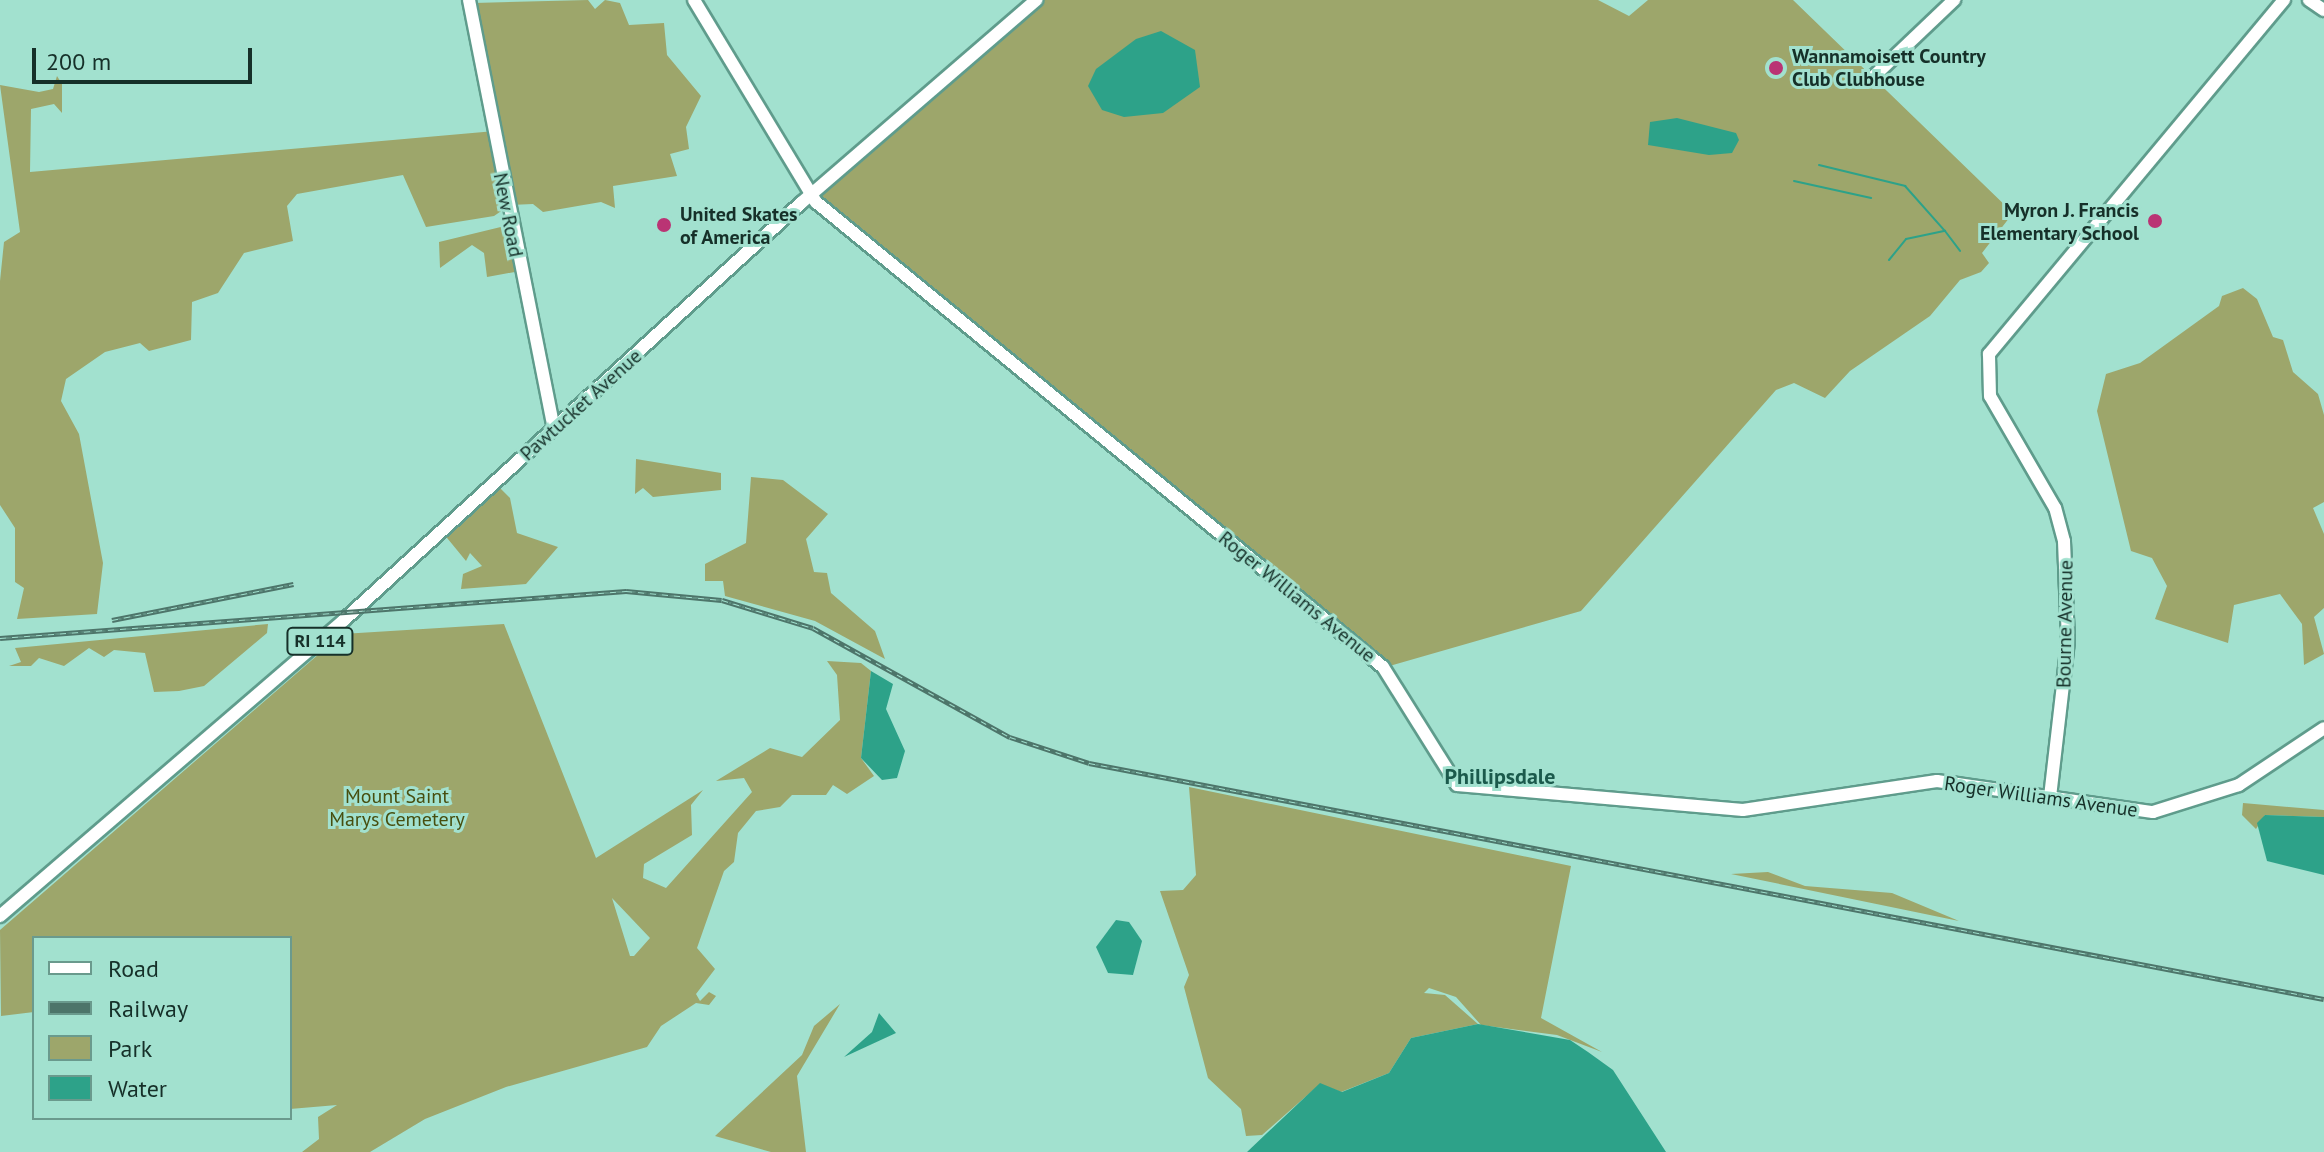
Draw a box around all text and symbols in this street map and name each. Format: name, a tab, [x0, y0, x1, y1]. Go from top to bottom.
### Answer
scale bar	[36, 32, 256, 82]
place label: Wannamoisett Country Club Clubhouse	[1792, 44, 1986, 91]
text: 200 m	[46, 46, 111, 77]
marker: Wannamoisett Country Club Clubhouse	[1767, 59, 1785, 77]
street label: New Road	[488, 171, 528, 259]
place label: Myron J. Francis Elementary School	[1979, 198, 2139, 245]
place label: United Skates of America	[680, 202, 798, 249]
marker: Myron J. Francis Elementary School	[2146, 212, 2164, 230]
marker: United Skates of America	[655, 216, 673, 234]
street label: Pawtucket Avenue	[515, 344, 647, 466]
street label: Roger Williams Avenue	[1213, 526, 1381, 668]
street label: Bourne Avenue	[2052, 559, 2078, 689]
road number: RI 114	[286, 627, 354, 655]
district label: Phillipsdale	[1445, 764, 1555, 790]
street label: Roger Williams Avenue	[1942, 771, 2140, 823]
park label: Mount Saint Marys Cemetery	[329, 785, 465, 832]
legend	[32, 936, 292, 1120]
text: Road	[108, 953, 159, 984]
text: Railway	[108, 993, 188, 1024]
text: Park	[108, 1033, 152, 1064]
text: Water	[108, 1073, 167, 1104]

